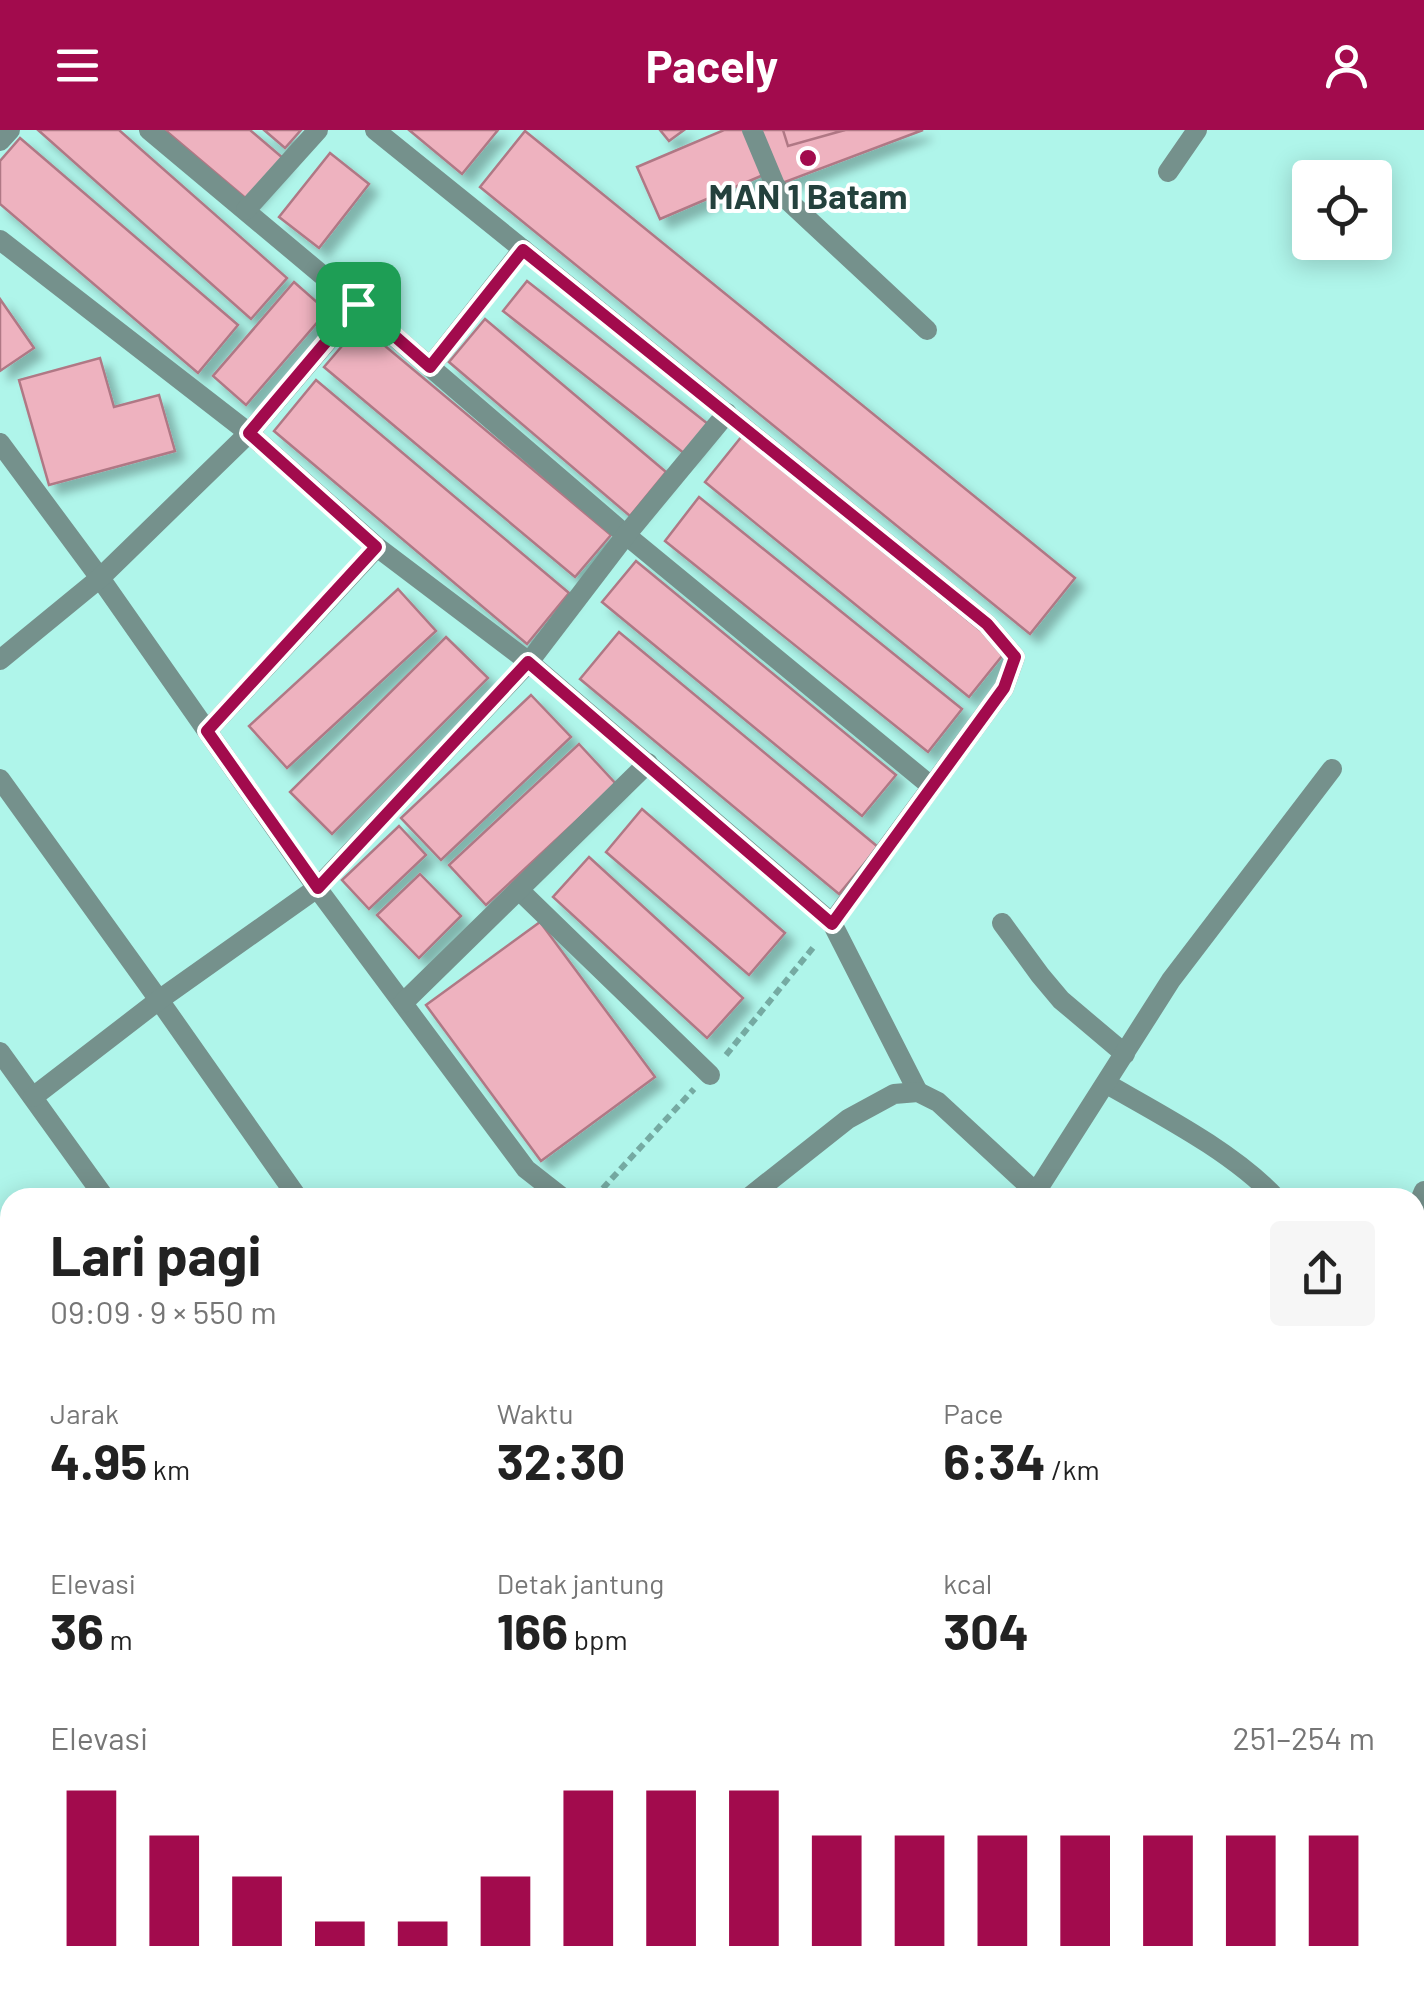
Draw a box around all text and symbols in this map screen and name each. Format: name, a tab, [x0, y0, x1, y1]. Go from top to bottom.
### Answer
icon: menu	[50, 38, 105, 93]
text: Pacely	[646, 38, 778, 92]
icon: person	[1319, 38, 1374, 93]
marker: MAN 1 Batam	[797, 147, 819, 169]
map controls	[1292, 160, 1392, 260]
button: locate	[1292, 160, 1392, 260]
place label: MAN 1 Batam	[709, 174, 907, 216]
pin	[316, 262, 401, 347]
icon: arrive	[331, 277, 386, 332]
text: Lari pagi	[50, 1221, 261, 1287]
button: share	[1270, 1221, 1375, 1326]
text: 09:09 · 9 × 550 m	[50, 1292, 277, 1330]
text: Jarak	[50, 1396, 119, 1430]
text: Waktu	[497, 1396, 573, 1430]
text: Pace	[943, 1396, 1004, 1430]
text: 4.95	[50, 1430, 147, 1490]
text: 32:30	[497, 1430, 625, 1490]
text: 6:34	[943, 1430, 1046, 1490]
text: km	[147, 1452, 190, 1486]
text: /km	[1046, 1452, 1100, 1486]
text: Elevasi	[50, 1566, 136, 1600]
text: Detak jantung	[497, 1566, 664, 1600]
text: kcal	[943, 1566, 992, 1600]
text: 36	[50, 1600, 104, 1660]
text: 166	[497, 1600, 568, 1660]
text: 304	[943, 1600, 1029, 1660]
text: m	[104, 1622, 133, 1656]
text: bpm	[568, 1622, 628, 1656]
text: Elevasi	[50, 1718, 148, 1756]
text: 251–254 m	[1233, 1718, 1375, 1756]

